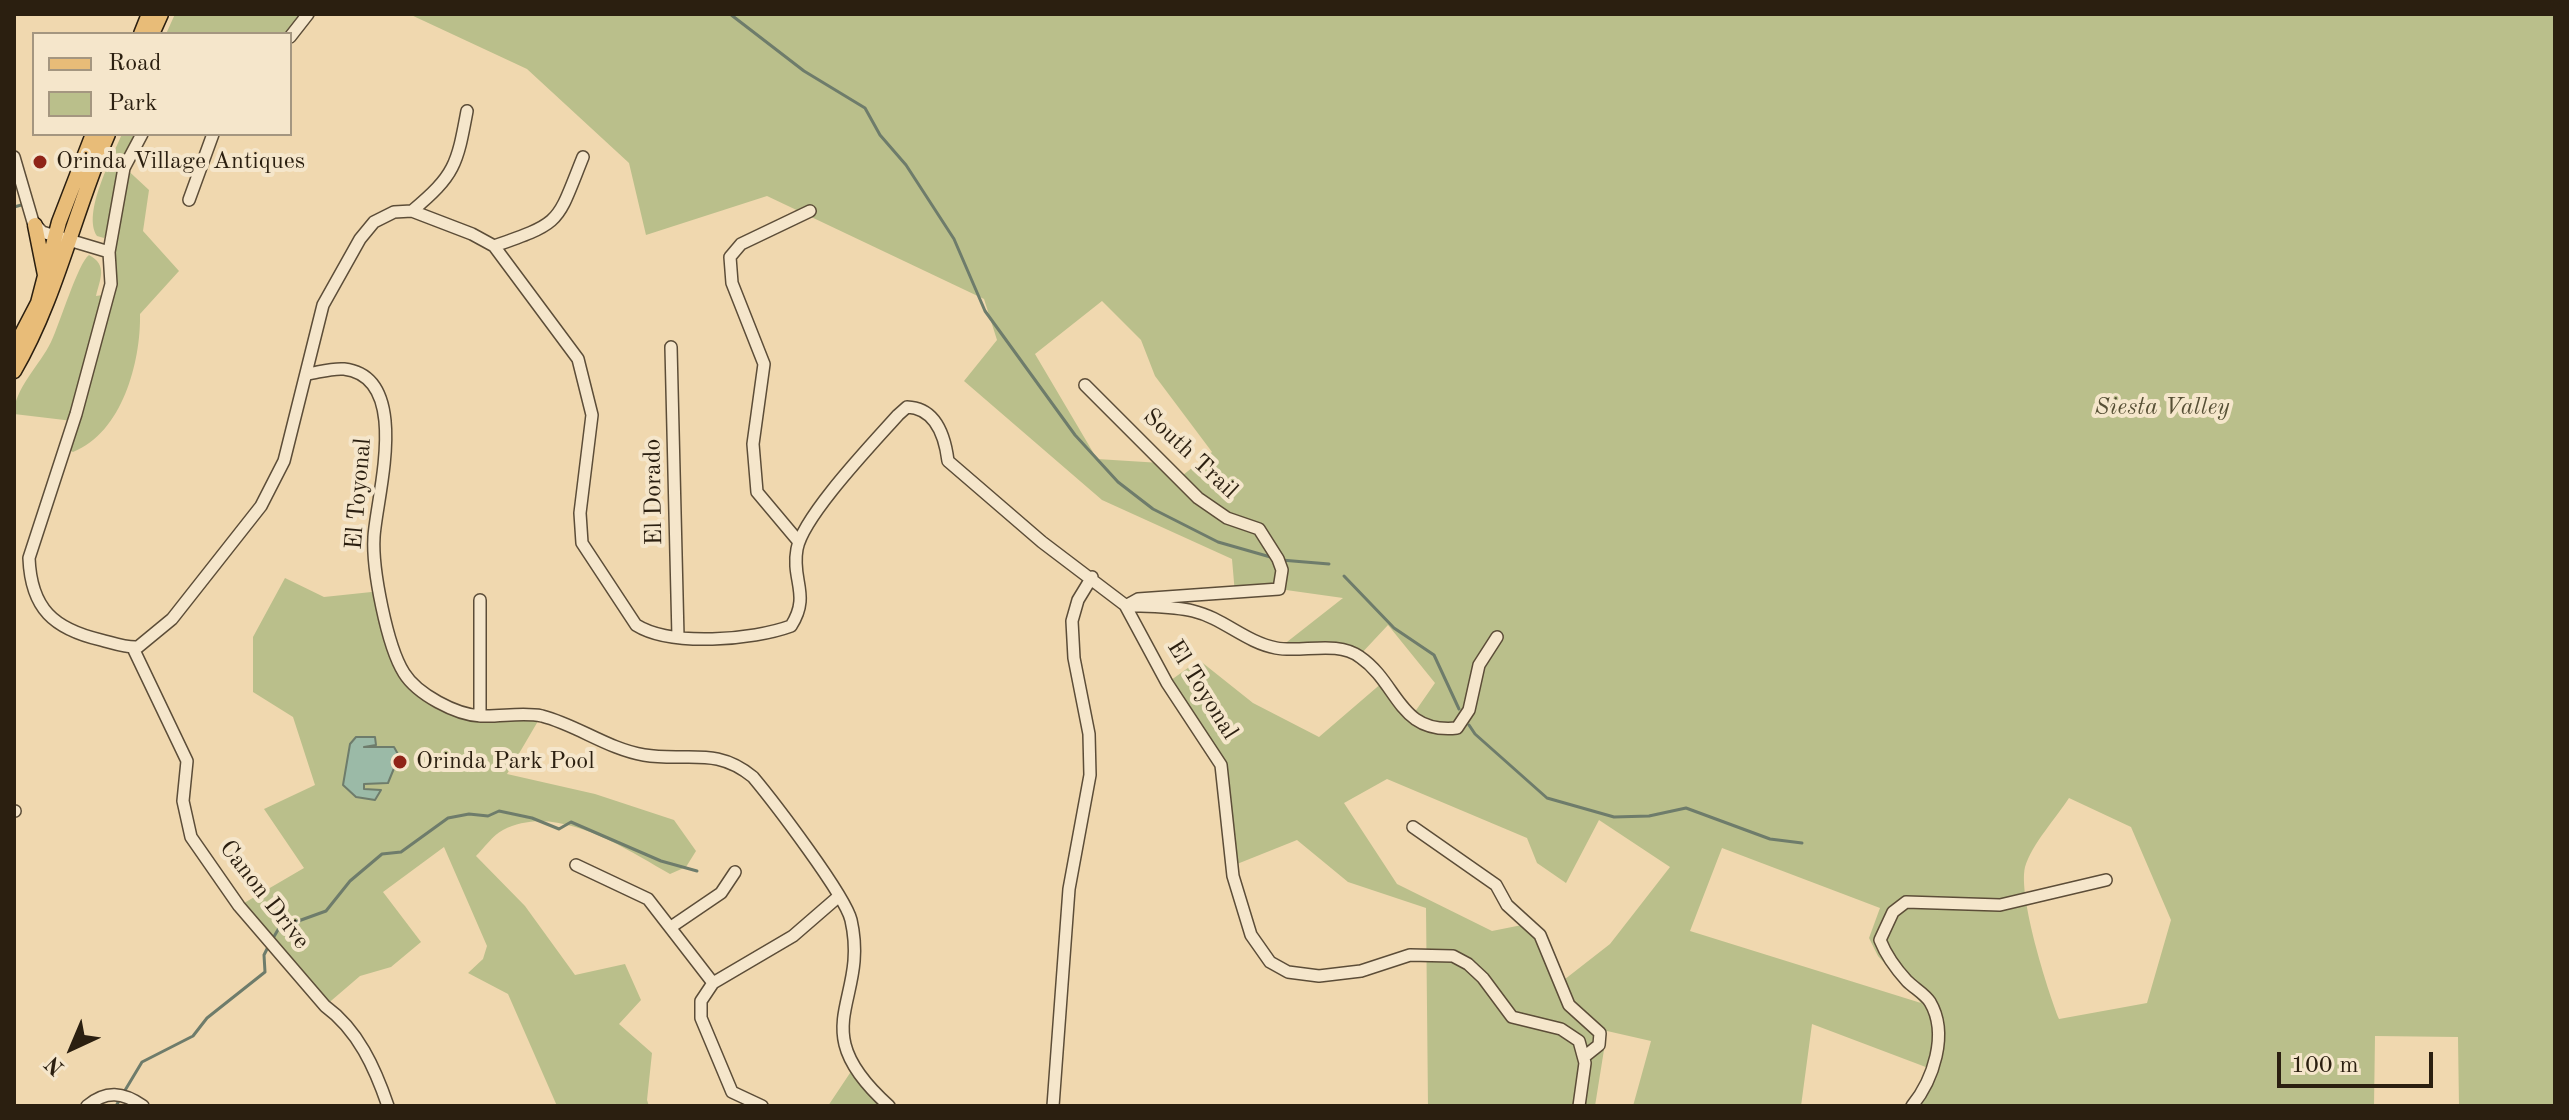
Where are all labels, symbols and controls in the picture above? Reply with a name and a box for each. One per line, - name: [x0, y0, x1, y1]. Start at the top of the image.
- legend: [32, 32, 292, 136]
- text: Road: [108, 52, 161, 76]
- text: Park: [108, 92, 157, 116]
- place label: Orinda Village Antiques: [56, 148, 305, 176]
- marker: Orinda Village Antiques: [31, 153, 49, 171]
- park label: Siesta Valley: [2094, 394, 2230, 422]
- street label: South Trail: [1136, 403, 1244, 505]
- street label: El Toyonal: [340, 437, 378, 551]
- street label: El Dorado: [639, 439, 669, 545]
- street label: El Toyonal: [1160, 635, 1244, 745]
- place label: Orinda Park Pool: [416, 748, 595, 776]
- marker: Orinda Park Pool: [391, 753, 409, 771]
- street label: Canon Drive: [213, 835, 315, 955]
- north arrow: [32, 1008, 112, 1088]
- scale bar: [2281, 1036, 2437, 1086]
- text: N: [42, 1052, 69, 1079]
- text: 100 m: [2291, 1054, 2359, 1078]

